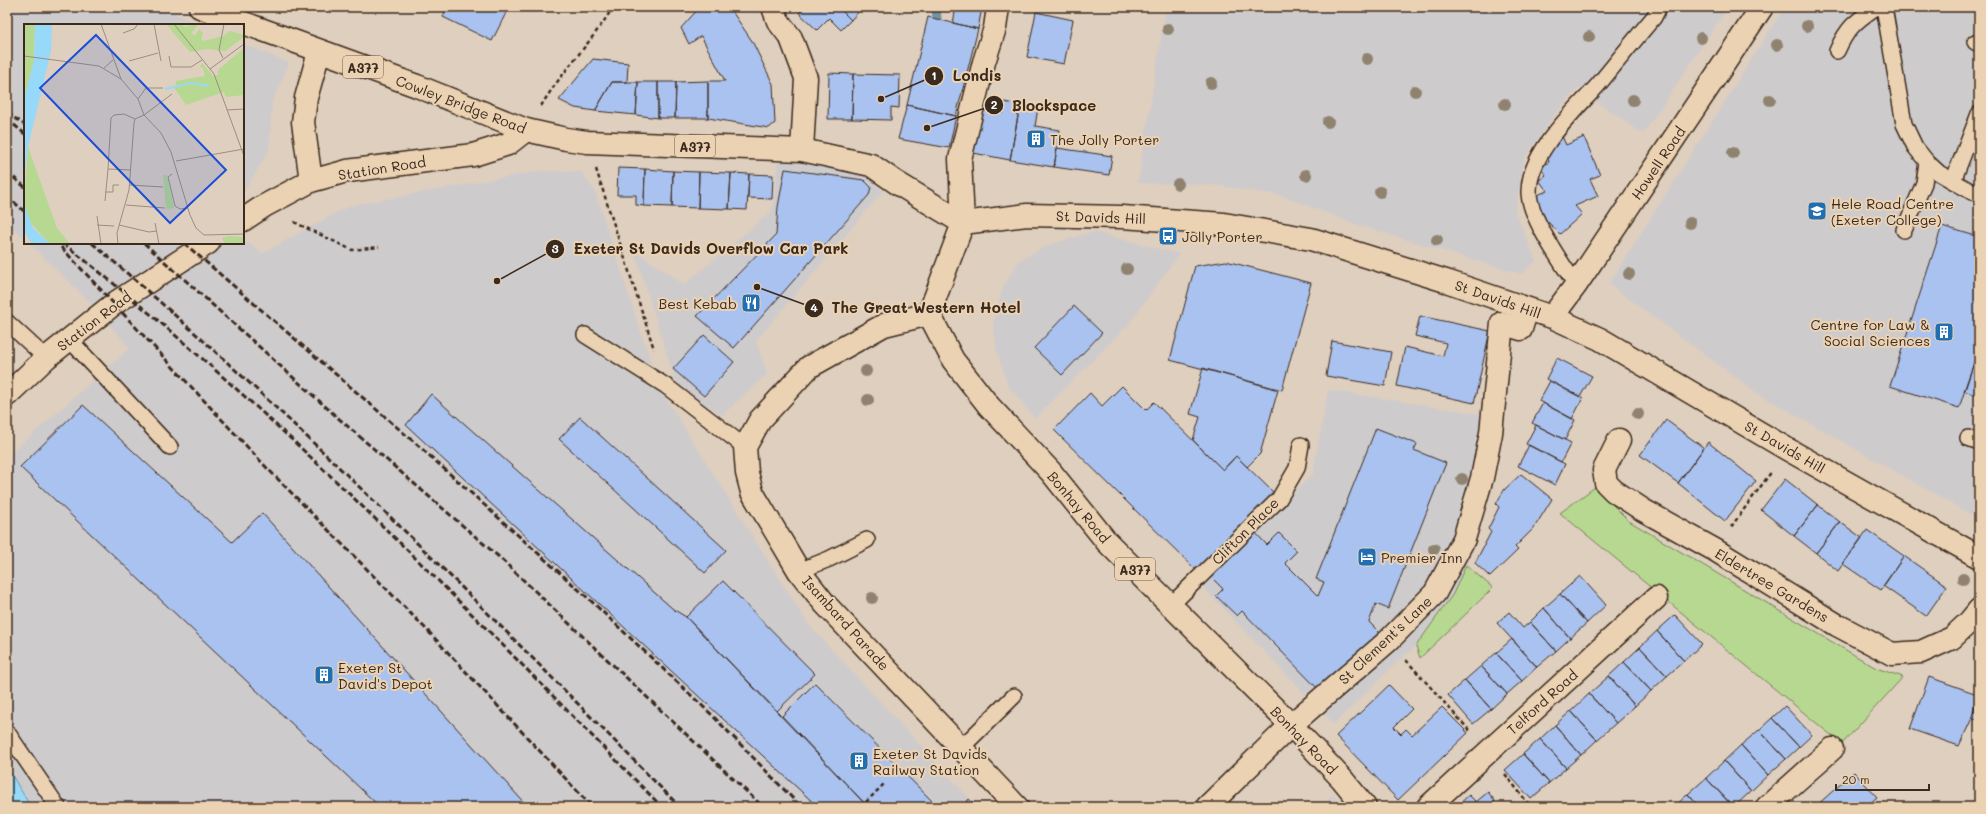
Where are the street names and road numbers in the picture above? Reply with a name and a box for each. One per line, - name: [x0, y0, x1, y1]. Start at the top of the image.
- road number: A377: [343, 56, 383, 78]
- street label: Cowley Bridge Road: [393, 70, 529, 138]
- street label: Howell Road: [1627, 123, 1689, 203]
- road number: A377: [675, 135, 715, 157]
- street label: Station Road: [337, 152, 427, 184]
- street label: St Davids Hill: [1056, 206, 1146, 228]
- street label: St Davids Hill: [1452, 275, 1544, 323]
- street label: Station Road: [53, 287, 135, 355]
- street label: St Davids Hill: [1741, 416, 1829, 478]
- street label: Bonhay Road: [1043, 467, 1115, 547]
- street label: Clifton Place: [1207, 493, 1283, 569]
- street label: Eldertree Gardens: [1712, 544, 1832, 626]
- road number: A377: [1115, 558, 1155, 580]
- street label: Isambard Parade: [798, 572, 894, 674]
- street label: St Clement's Lane: [1334, 592, 1436, 688]
- street label: Telford Road: [1503, 665, 1582, 739]
- street label: Bonhay Road: [1267, 702, 1341, 778]

